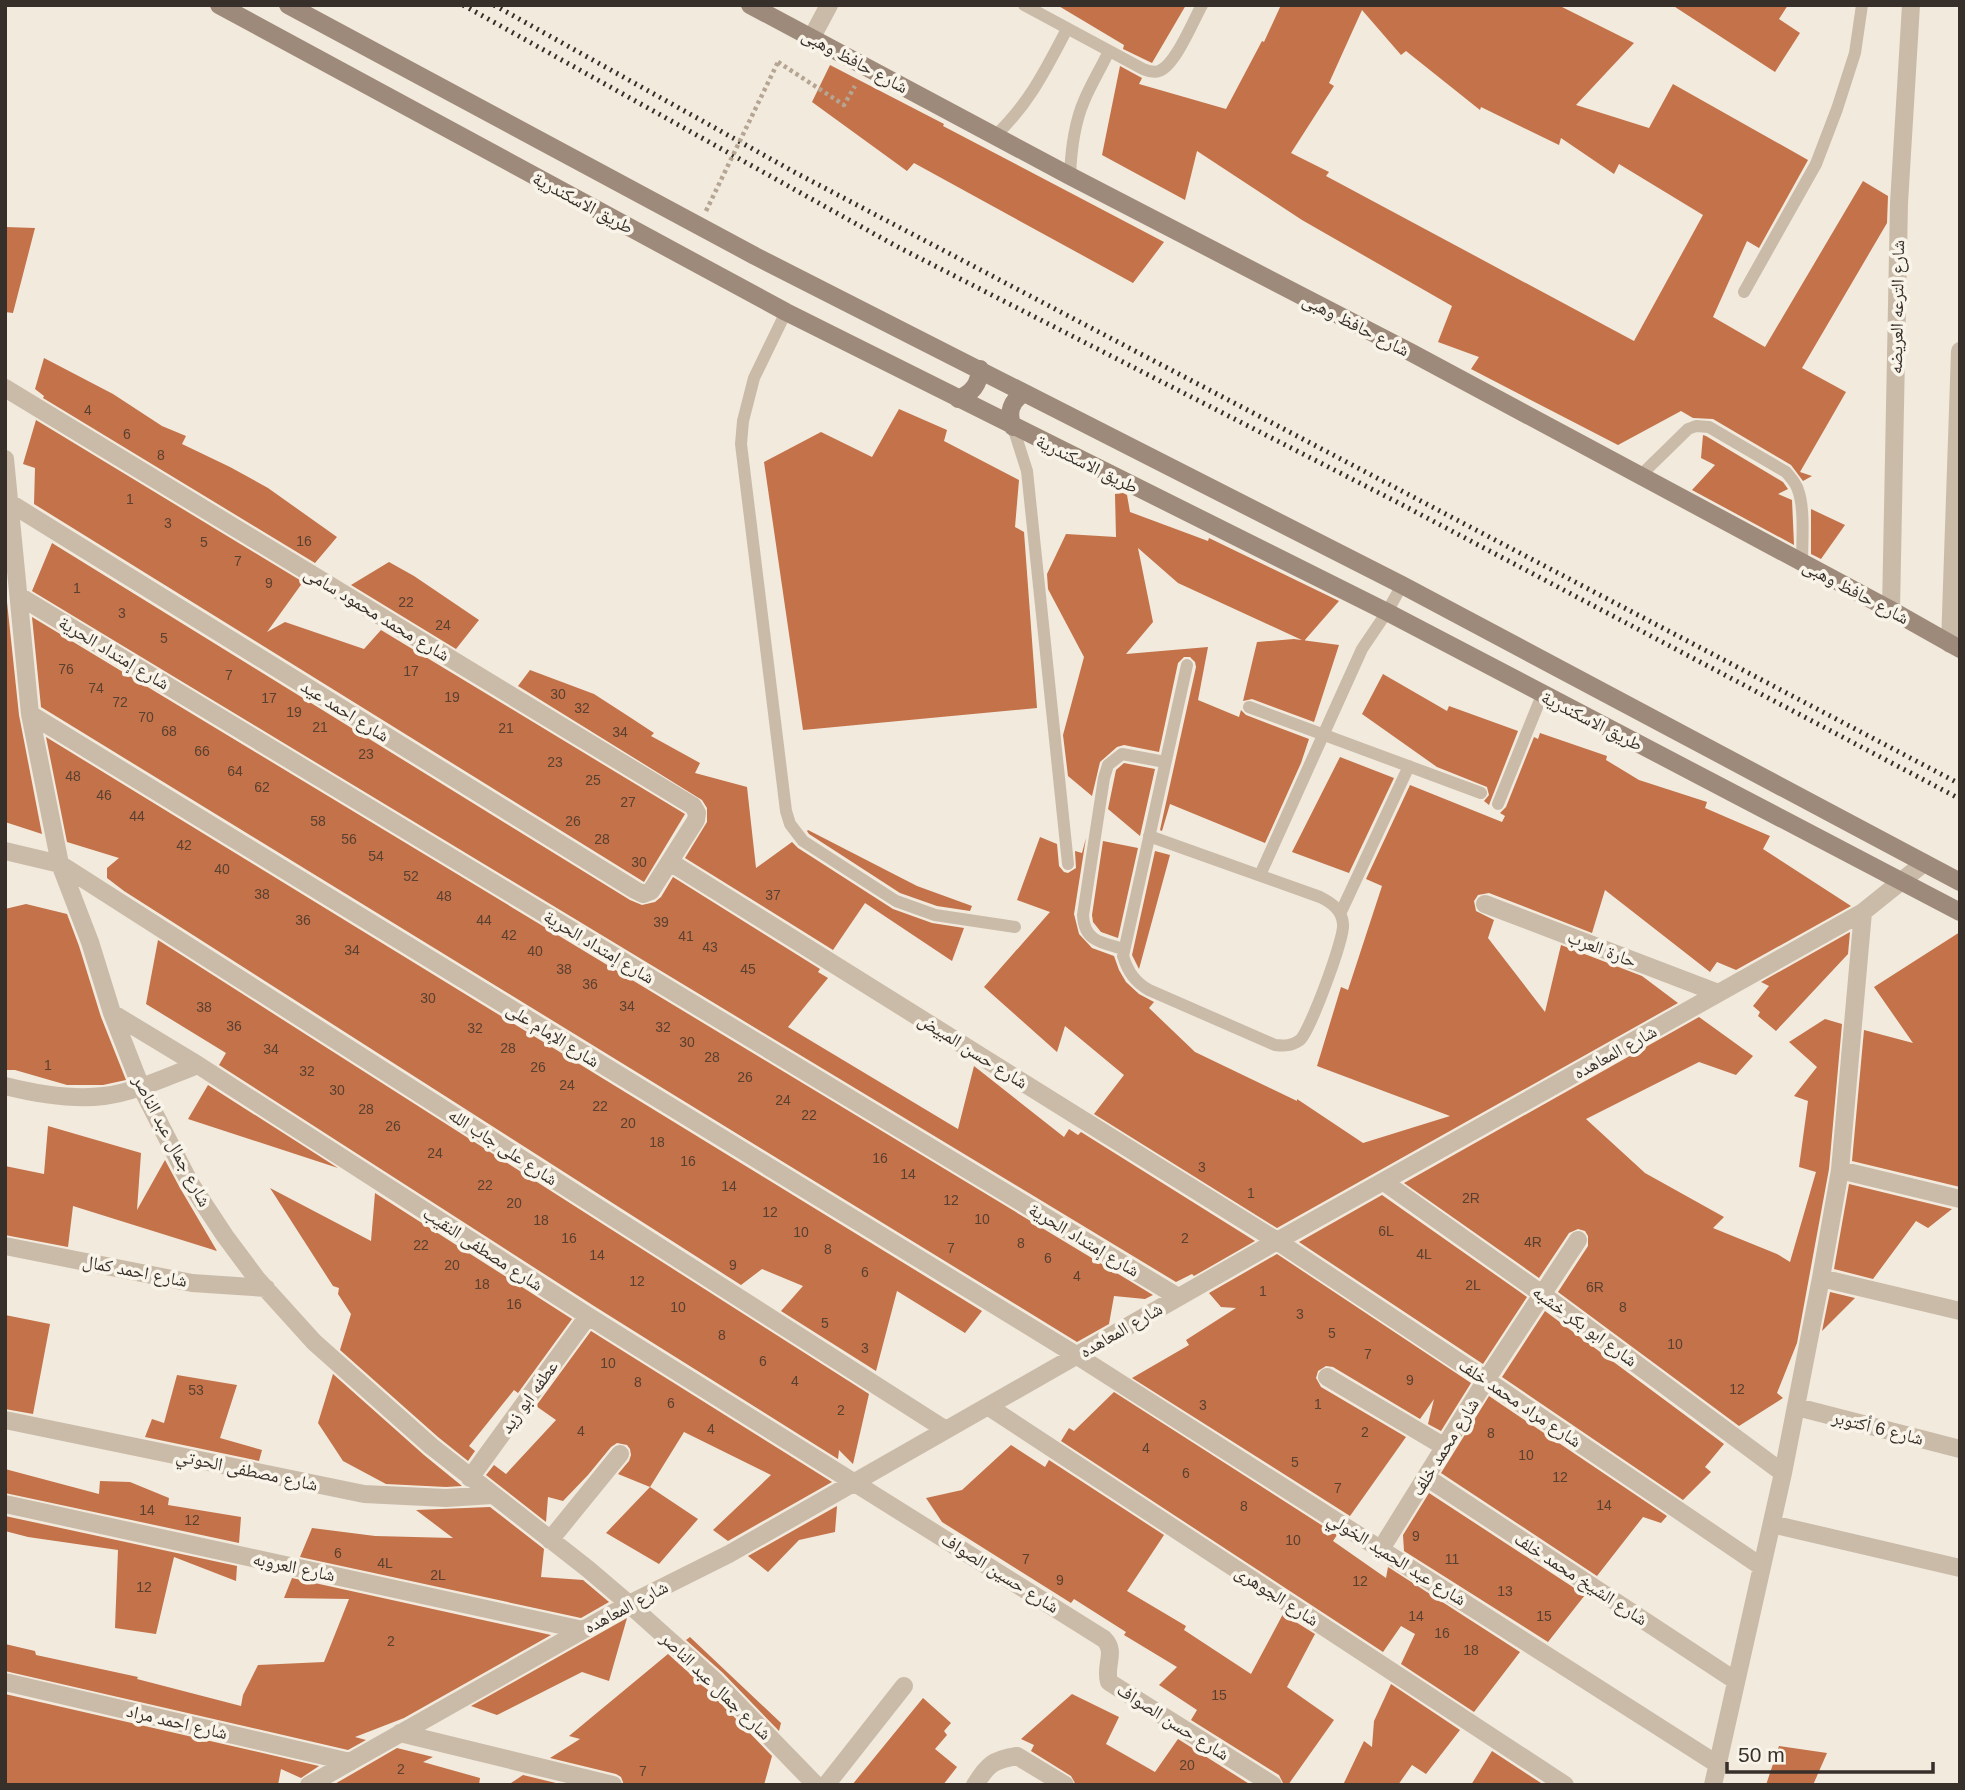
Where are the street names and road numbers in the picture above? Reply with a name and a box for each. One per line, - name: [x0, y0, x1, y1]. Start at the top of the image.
- street label: شارع حافظ وهبى: [798, 25, 911, 98]
- street label: طريق الاسكندرية: [529, 168, 637, 239]
- street label: شارع الترعه العريضه: [1886, 240, 1909, 374]
- street label: شارع حافظ وهبى: [1299, 290, 1413, 361]
- street label: طريق الاسكندرية: [1032, 431, 1141, 498]
- street label: شارع حافظ وهبى: [1799, 556, 1912, 629]
- street label: شارع محمد محمود سامى: [300, 563, 453, 666]
- street label: شارع إمتداد الحرية: [54, 612, 173, 695]
- street label: شارع احمد عيد: [297, 676, 393, 747]
- street label: طريق الاسكندرية: [1538, 687, 1646, 756]
- street label: شارع إمتداد الحرية: [539, 906, 658, 989]
- street label: حارة العرب: [1565, 927, 1639, 972]
- street label: شارع الإمام على: [502, 999, 603, 1073]
- street label: شارع حسن المبيض: [914, 1009, 1031, 1093]
- street label: شارع المعاهده: [1570, 1021, 1660, 1084]
- street label: شارع جمال عبد الناصر: [128, 1071, 215, 1210]
- street label: شارع على جاب الله: [444, 1104, 561, 1190]
- street label: شارع إمتداد الحرية: [1024, 1199, 1143, 1282]
- street label: شارع مصطفى النقيب: [419, 1203, 547, 1296]
- street label: شارع احمد كمال: [81, 1251, 189, 1292]
- street label: شارع ابو بكر خشبه: [1528, 1281, 1641, 1371]
- street label: شارع المعاهده: [1076, 1298, 1166, 1362]
- street label: شارع مراد محمد خلف: [1455, 1355, 1585, 1452]
- street label: عطفه ابو زيد: [496, 1357, 562, 1438]
- street label: شارع محمد خلف: [1407, 1395, 1484, 1500]
- street label: شارع 6 أكتوبر: [1829, 1406, 1926, 1450]
- street label: شارع مصطفى الحوتي: [173, 1445, 320, 1499]
- street label: شارع عبد الحميد الخولي: [1322, 1508, 1470, 1614]
- street label: شارع حسين الصواف: [937, 1529, 1062, 1618]
- street label: شارع الشيخ محمد خلف: [1510, 1529, 1651, 1631]
- street label: شارع العروبه: [251, 1549, 337, 1586]
- street label: شارع الجوهرى: [1231, 1562, 1322, 1631]
- street label: شارع المعاهده: [581, 1577, 672, 1638]
- street label: شارع جمال عبد الناصر: [655, 1628, 775, 1744]
- street label: شارع حسن الصواف: [1113, 1680, 1233, 1765]
- street label: شارع احمد مراد: [124, 1701, 229, 1744]

